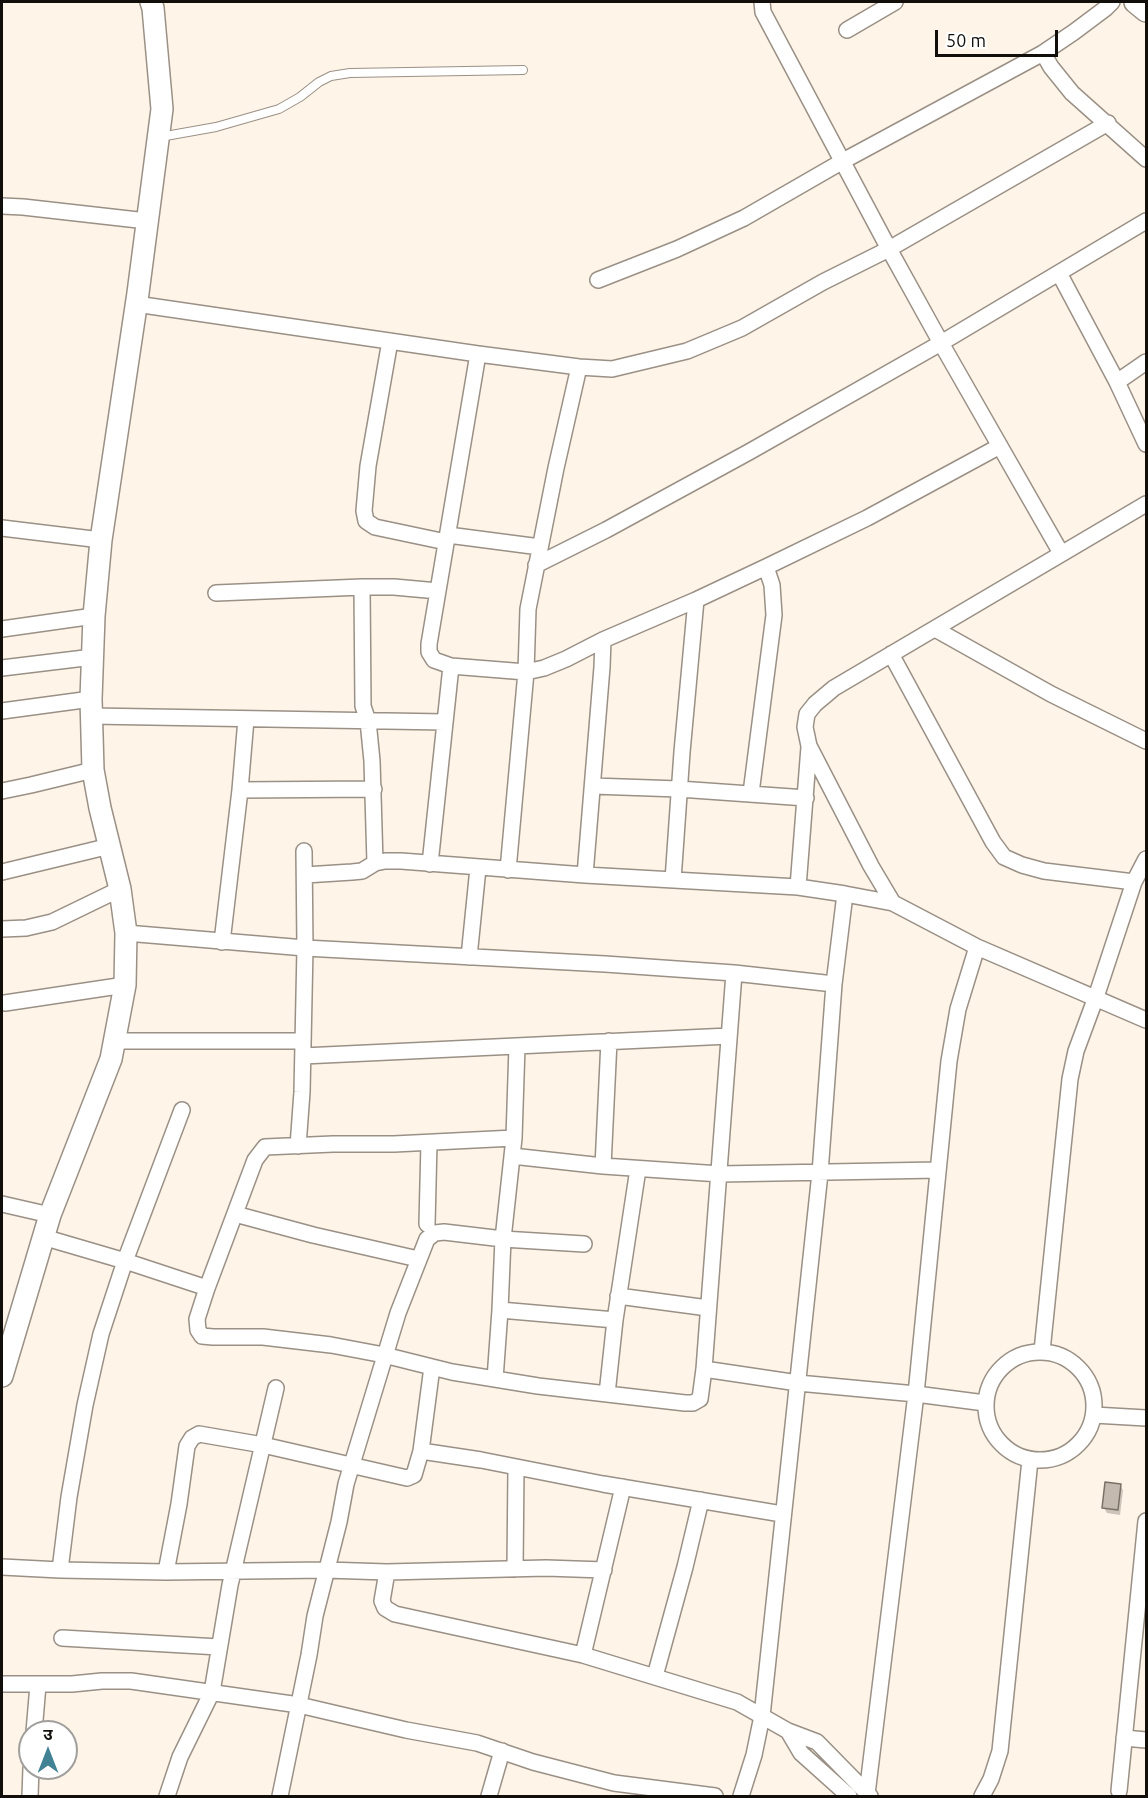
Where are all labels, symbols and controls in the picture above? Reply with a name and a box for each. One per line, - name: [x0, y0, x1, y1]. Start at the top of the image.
- scale bar: [938, 18, 1061, 56]
- text: 50 m: [946, 30, 986, 50]
- north arrow: [18, 1720, 78, 1780]
- text: उ: [43, 1725, 53, 1743]

